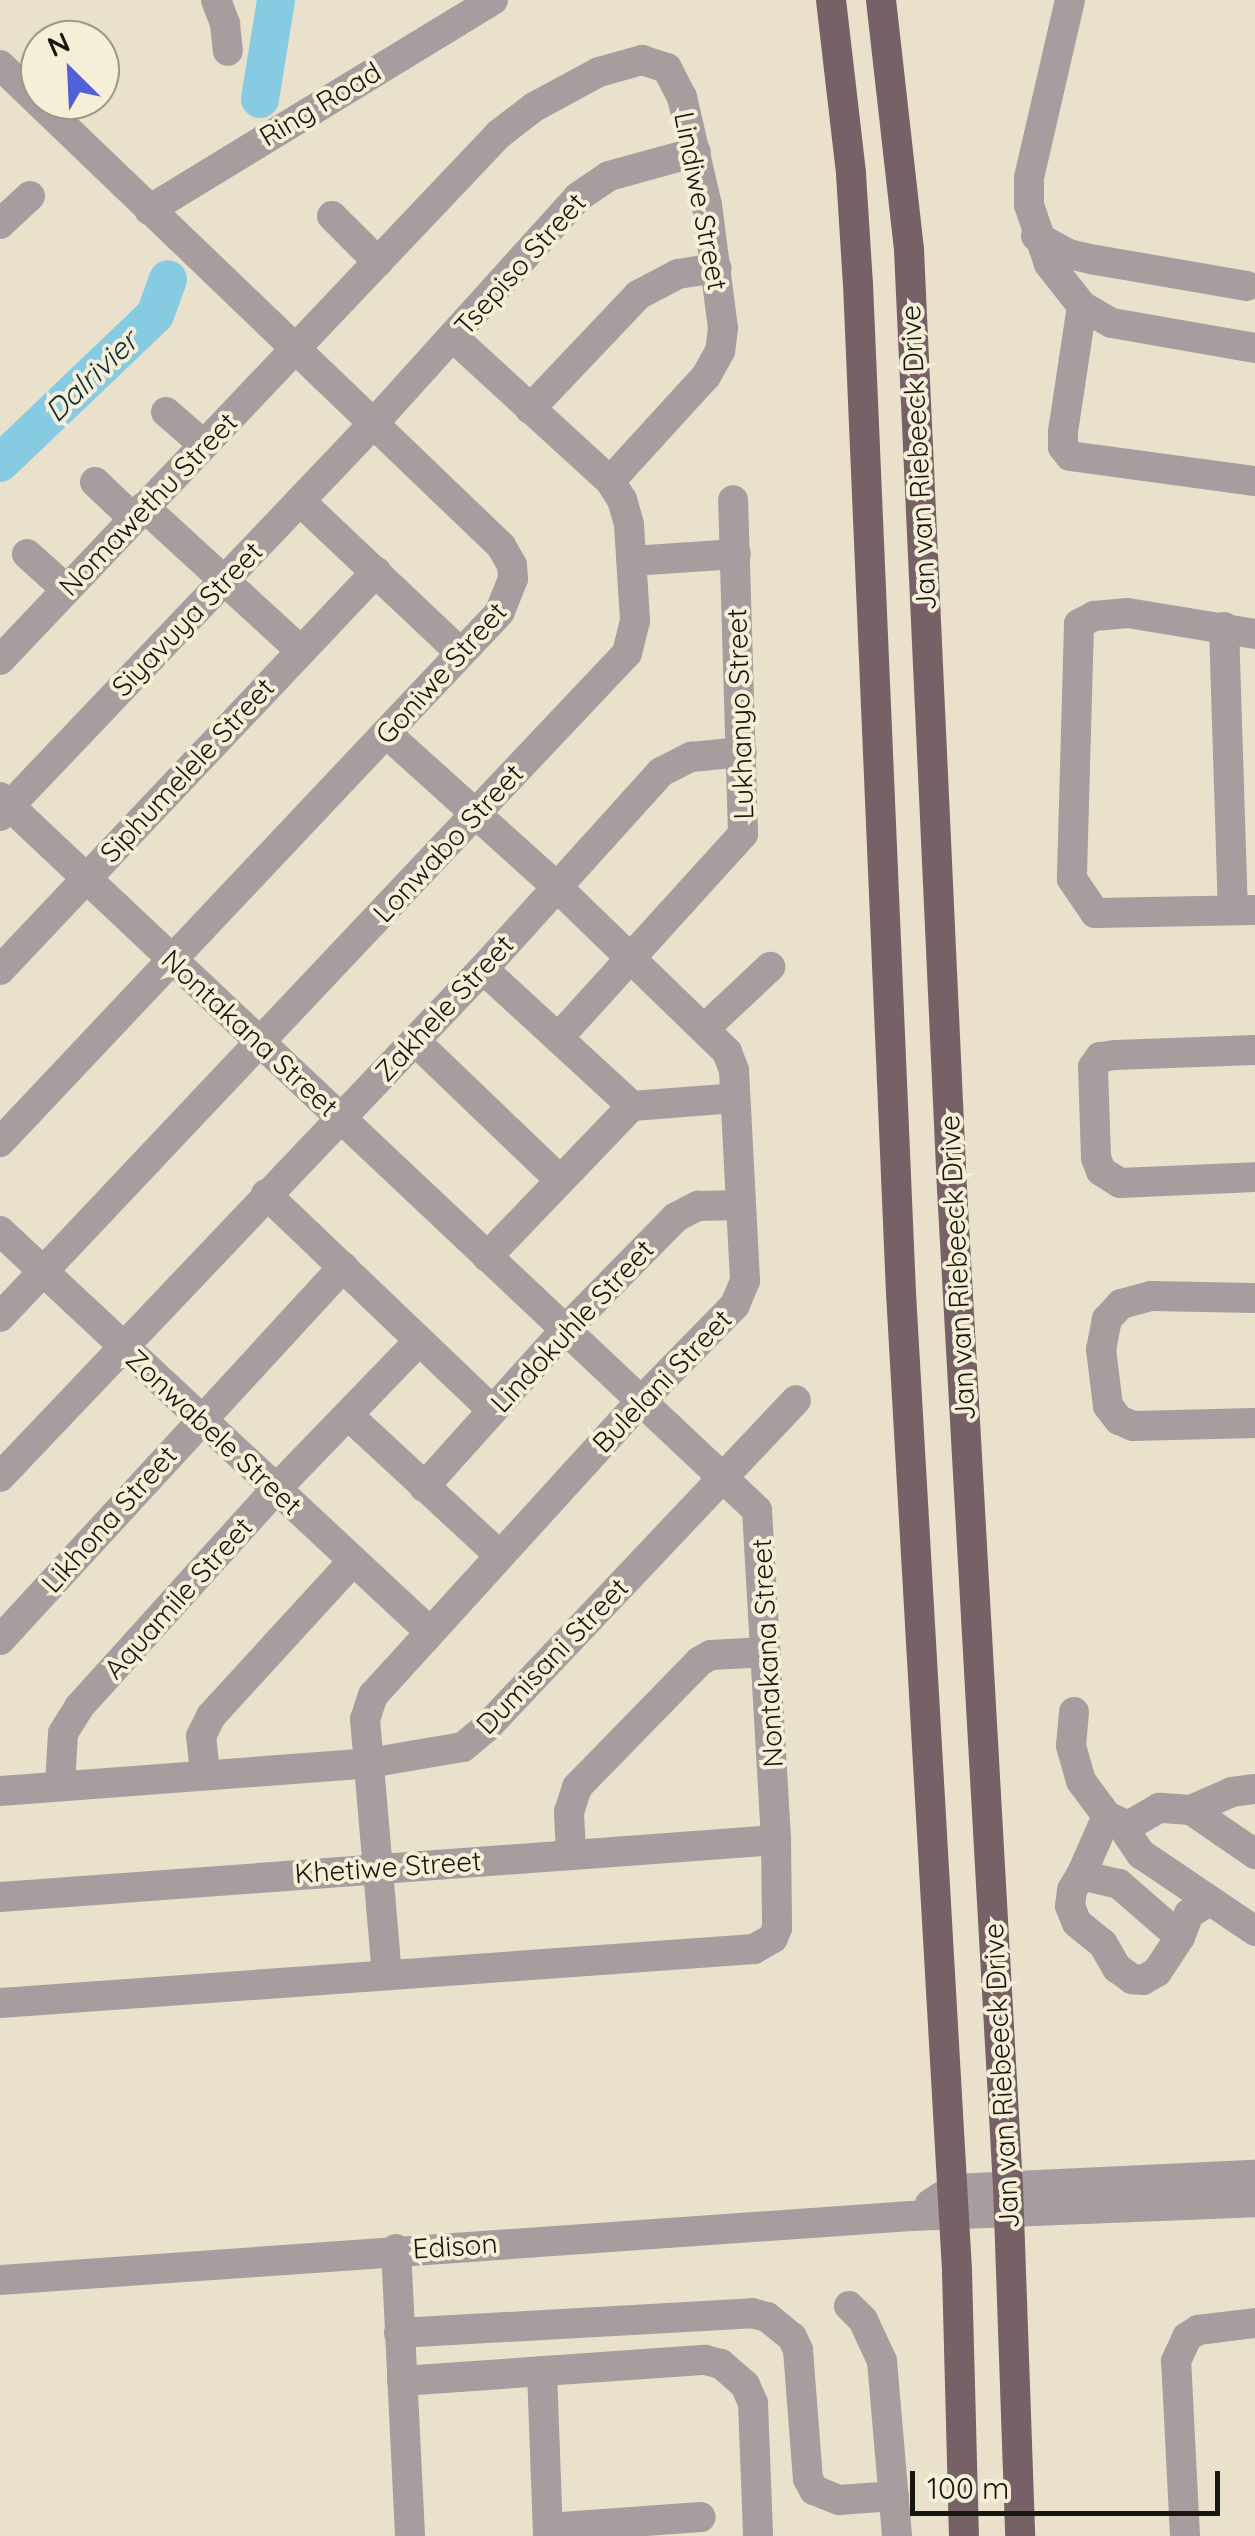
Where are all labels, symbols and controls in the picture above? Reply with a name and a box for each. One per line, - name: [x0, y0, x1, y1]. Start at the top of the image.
- north arrow: [20, 20, 120, 120]
- text: N: [42, 24, 75, 64]
- street label: Ring Road: [253, 55, 387, 153]
- street label: Lindiwe Street: [667, 109, 735, 293]
- street label: Tsepiso Street: [447, 186, 593, 342]
- street label: Jan van Riebeeck Drive: [893, 304, 943, 612]
- water label: Dalrivier: [37, 323, 145, 429]
- street label: Nomawethu Street: [52, 405, 244, 603]
- street label: Siyavuya Street: [105, 535, 269, 703]
- street label: Goniwe Street: [368, 595, 514, 751]
- street label: Lukhanyo Street: [720, 608, 760, 820]
- street label: Siphumelele Street: [93, 671, 281, 869]
- street label: Lonwabo Street: [366, 757, 530, 929]
- street label: Zakhele Street: [368, 928, 520, 1088]
- street label: Nontakana Street: [155, 943, 345, 1123]
- street label: Jan van Riebeeck Drive: [932, 1114, 982, 1422]
- street label: Lindokuhle Street: [483, 1233, 661, 1419]
- street label: Bulelani Street: [585, 1302, 739, 1460]
- street label: Zonwabele Street: [119, 1342, 309, 1522]
- street label: Likhona Street: [34, 1439, 184, 1599]
- street label: Aquamile Street: [97, 1510, 259, 1686]
- street label: Nontakana Street: [744, 1538, 790, 1768]
- street label: Dumisani Street: [469, 1571, 635, 1741]
- street label: Khetiwe Street: [293, 1844, 483, 1890]
- street label: Jan van Riebeeck Drive: [976, 1922, 1026, 2230]
- street label: Edison: [411, 2226, 499, 2266]
- scale bar: [915, 2451, 1225, 2513]
- text: 100 m: [927, 2469, 1009, 2507]

